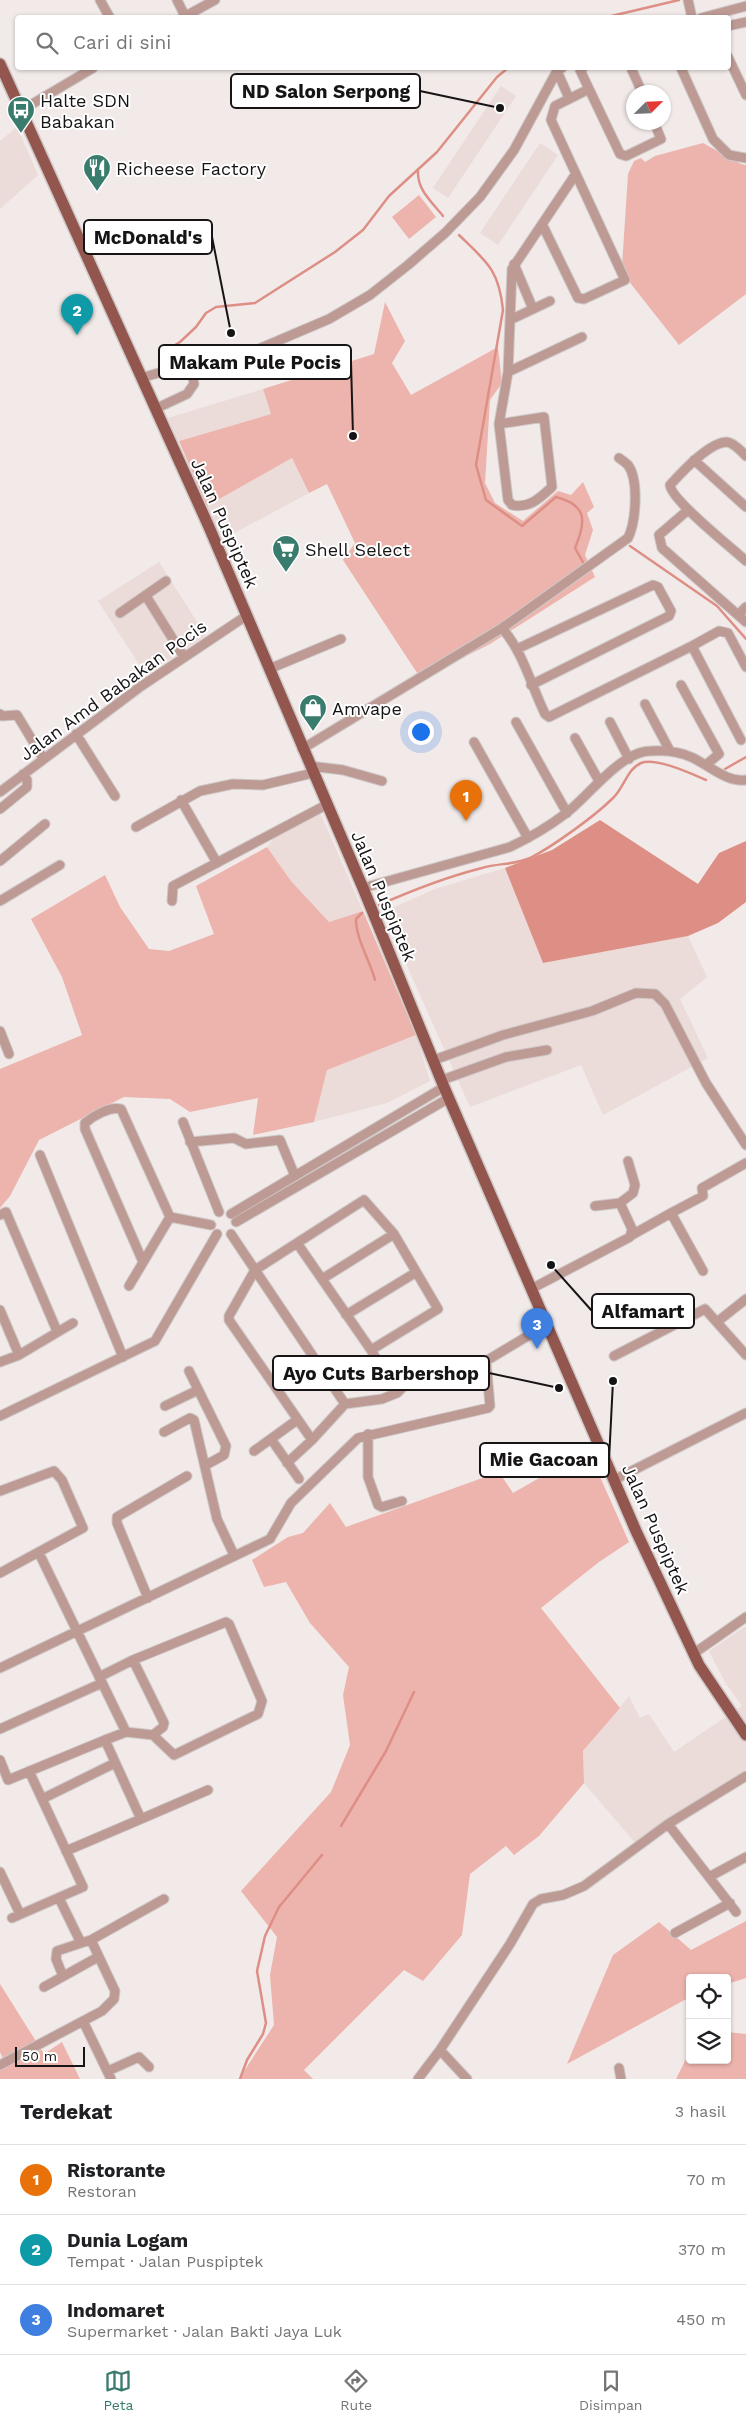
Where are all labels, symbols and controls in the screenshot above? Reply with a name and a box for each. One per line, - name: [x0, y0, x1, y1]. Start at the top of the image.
- search box: [15, 15, 731, 70]
- icon: search: [33, 29, 61, 57]
- text: Cari di sini: [73, 31, 171, 54]
- callout: ND Salon Serpong: [231, 74, 420, 108]
- text: ND Salon Serpong: [242, 80, 410, 103]
- north arrow: [626, 85, 671, 130]
- place label: Halte SDN Babakan: [40, 90, 130, 132]
- bus stop icon: Halte SDN Babakan: [6, 95, 36, 134]
- restaurant icon: Richeese Factory: [82, 153, 112, 192]
- place label: Richeese Factory: [116, 158, 267, 179]
- callout: McDonald's: [84, 220, 212, 254]
- text: McDonald's: [94, 226, 202, 249]
- pin: 2: [61, 294, 93, 335]
- callout: Makam Pule Pocis: [159, 345, 351, 379]
- text: Makam Pule Pocis: [169, 351, 341, 374]
- street label: Jalan Puspiptek: [187, 455, 263, 591]
- supermarket icon: Shell Select: [271, 534, 301, 573]
- place label: Shell Select: [305, 539, 410, 560]
- street label: Jalan Amd Babakan Pocis: [16, 615, 210, 765]
- shop icon: Amvape: [298, 693, 328, 732]
- place label: Amvape: [332, 698, 402, 719]
- your location: [408, 719, 434, 745]
- pin: 1: [450, 780, 482, 821]
- street label: Jalan Puspiptek: [347, 827, 421, 965]
- callout: Alfamart: [592, 1294, 694, 1328]
- text: Alfamart: [602, 1300, 685, 1323]
- pin: 3: [521, 1308, 553, 1349]
- callout: Ayo Cuts Barbershop: [273, 1356, 489, 1390]
- text: Ayo Cuts Barbershop: [283, 1362, 479, 1385]
- callout: Mie Gacoan: [480, 1443, 609, 1477]
- text: Mie Gacoan: [490, 1448, 598, 1471]
- street label: Jalan Puspiptek: [618, 1461, 694, 1597]
- map controls: [686, 1974, 731, 2064]
- button: locate: [686, 1974, 731, 2019]
- button: layers: [686, 2019, 731, 2064]
- scale bar: [15, 2044, 85, 2067]
- text: 50 m: [22, 2048, 57, 2064]
- text: Terdekat: [20, 2099, 112, 2124]
- text: 3 hasil: [675, 2102, 726, 2121]
- text: Ristorante: [67, 2159, 166, 2182]
- text: 1: [33, 2170, 39, 2189]
- text: 70 m: [687, 2170, 726, 2189]
- text: Restoran: [67, 2182, 137, 2201]
- text: Dunia Logam: [67, 2229, 188, 2252]
- text: 2: [31, 2240, 41, 2259]
- text: 370 m: [678, 2240, 726, 2259]
- text: Tempat · Jalan Puspiptek: [67, 2252, 263, 2271]
- text: Indomaret: [67, 2299, 164, 2322]
- text: 3: [31, 2310, 41, 2329]
- text: 450 m: [676, 2310, 726, 2329]
- text: Supermarket · Jalan Bakti Jaya Luk: [67, 2322, 342, 2341]
- tab: Peta: [103, 2367, 134, 2413]
- tab: Rute: [340, 2367, 372, 2413]
- tab: Disimpan: [579, 2367, 643, 2413]

